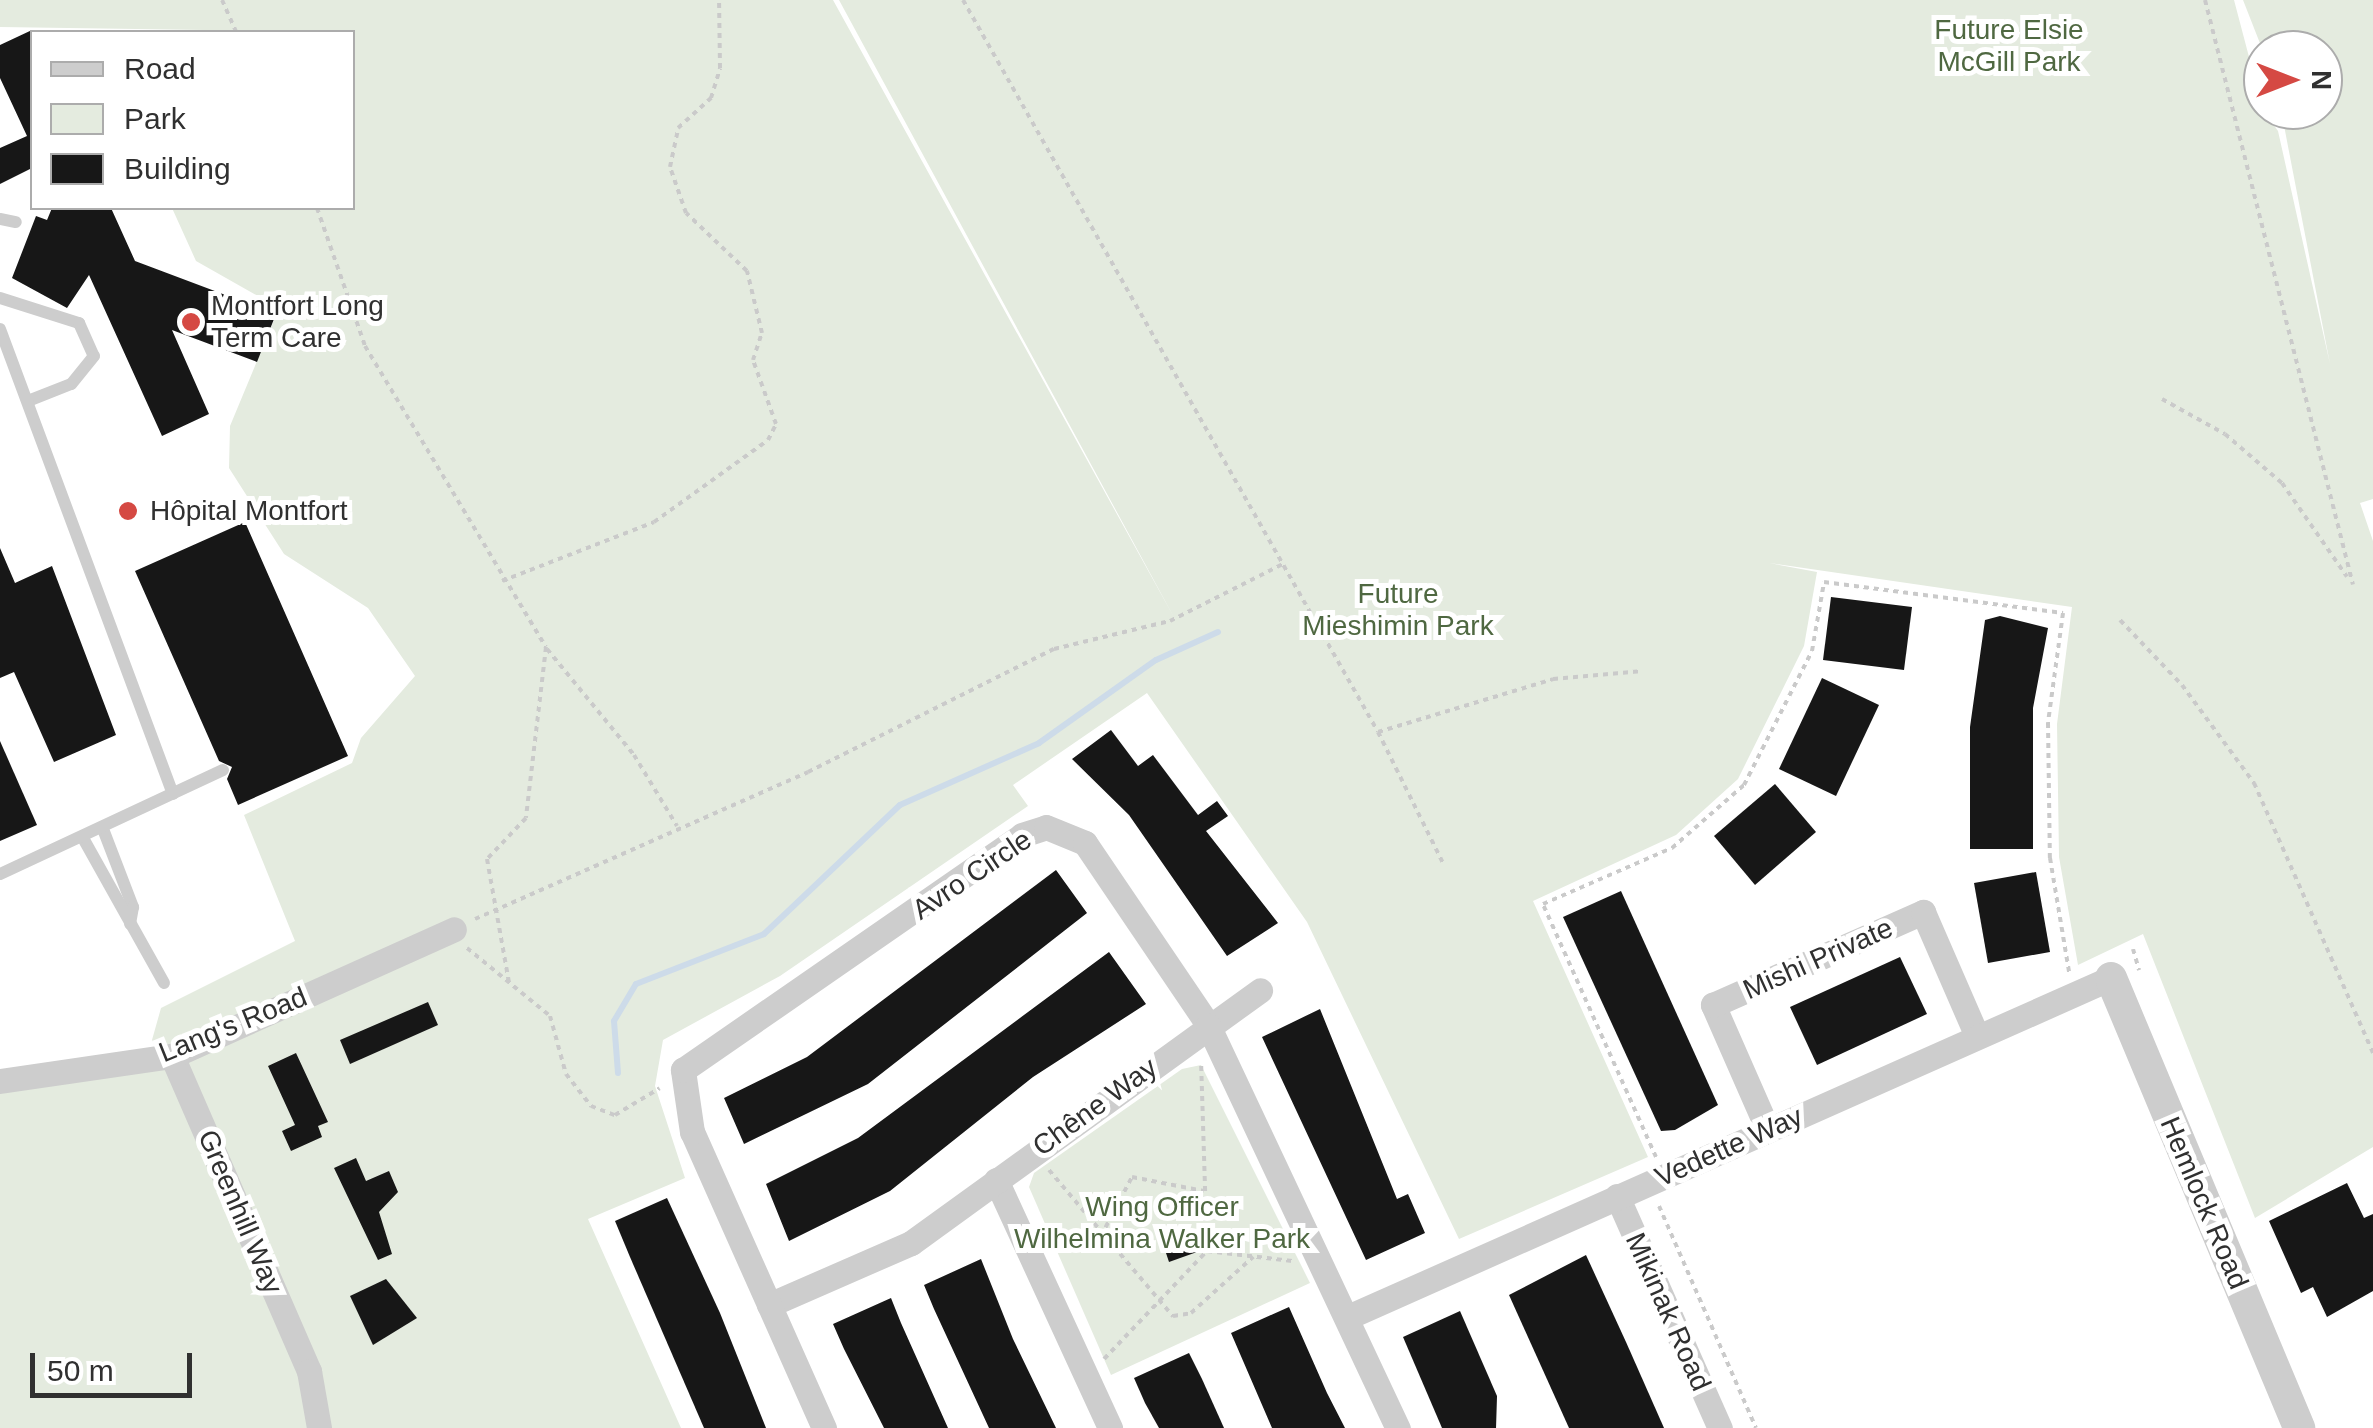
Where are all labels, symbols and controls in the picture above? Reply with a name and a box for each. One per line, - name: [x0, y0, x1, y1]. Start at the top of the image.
- park label: Future Elsie McGill Park: [1934, 13, 2084, 79]
- legend: [30, 30, 355, 210]
- north arrow: [2243, 30, 2343, 130]
- text: Road: [124, 52, 196, 85]
- text: N: [2306, 70, 2337, 90]
- text: Park: [124, 102, 186, 135]
- text: Building: [124, 152, 231, 185]
- place label: Montfort Long Term Care: [211, 289, 384, 355]
- marker: Montfort Long Term Care: [180, 311, 202, 333]
- place label: Hôpital Montfort: [150, 494, 348, 528]
- marker: Hôpital Montfort: [115, 498, 141, 524]
- park label: Future Mieshimin Park: [1302, 577, 1494, 643]
- street label: Avro Circle: [906, 823, 1038, 927]
- street label: Mishi Private: [1738, 911, 1898, 1007]
- street label: Lang's Road: [154, 980, 312, 1070]
- street label: Chêne Way: [1026, 1051, 1164, 1163]
- street label: Vedette Way: [1650, 1100, 1808, 1194]
- street label: Hemlock Road: [2153, 1112, 2255, 1294]
- street label: Greenhill Way: [190, 1125, 290, 1299]
- park label: Wing Officer Wilhelmina Walker Park: [1014, 1190, 1310, 1256]
- street label: Mikinak Road: [1618, 1228, 1718, 1396]
- scale bar: [35, 1333, 198, 1395]
- text: 50 m: [47, 1354, 114, 1387]

